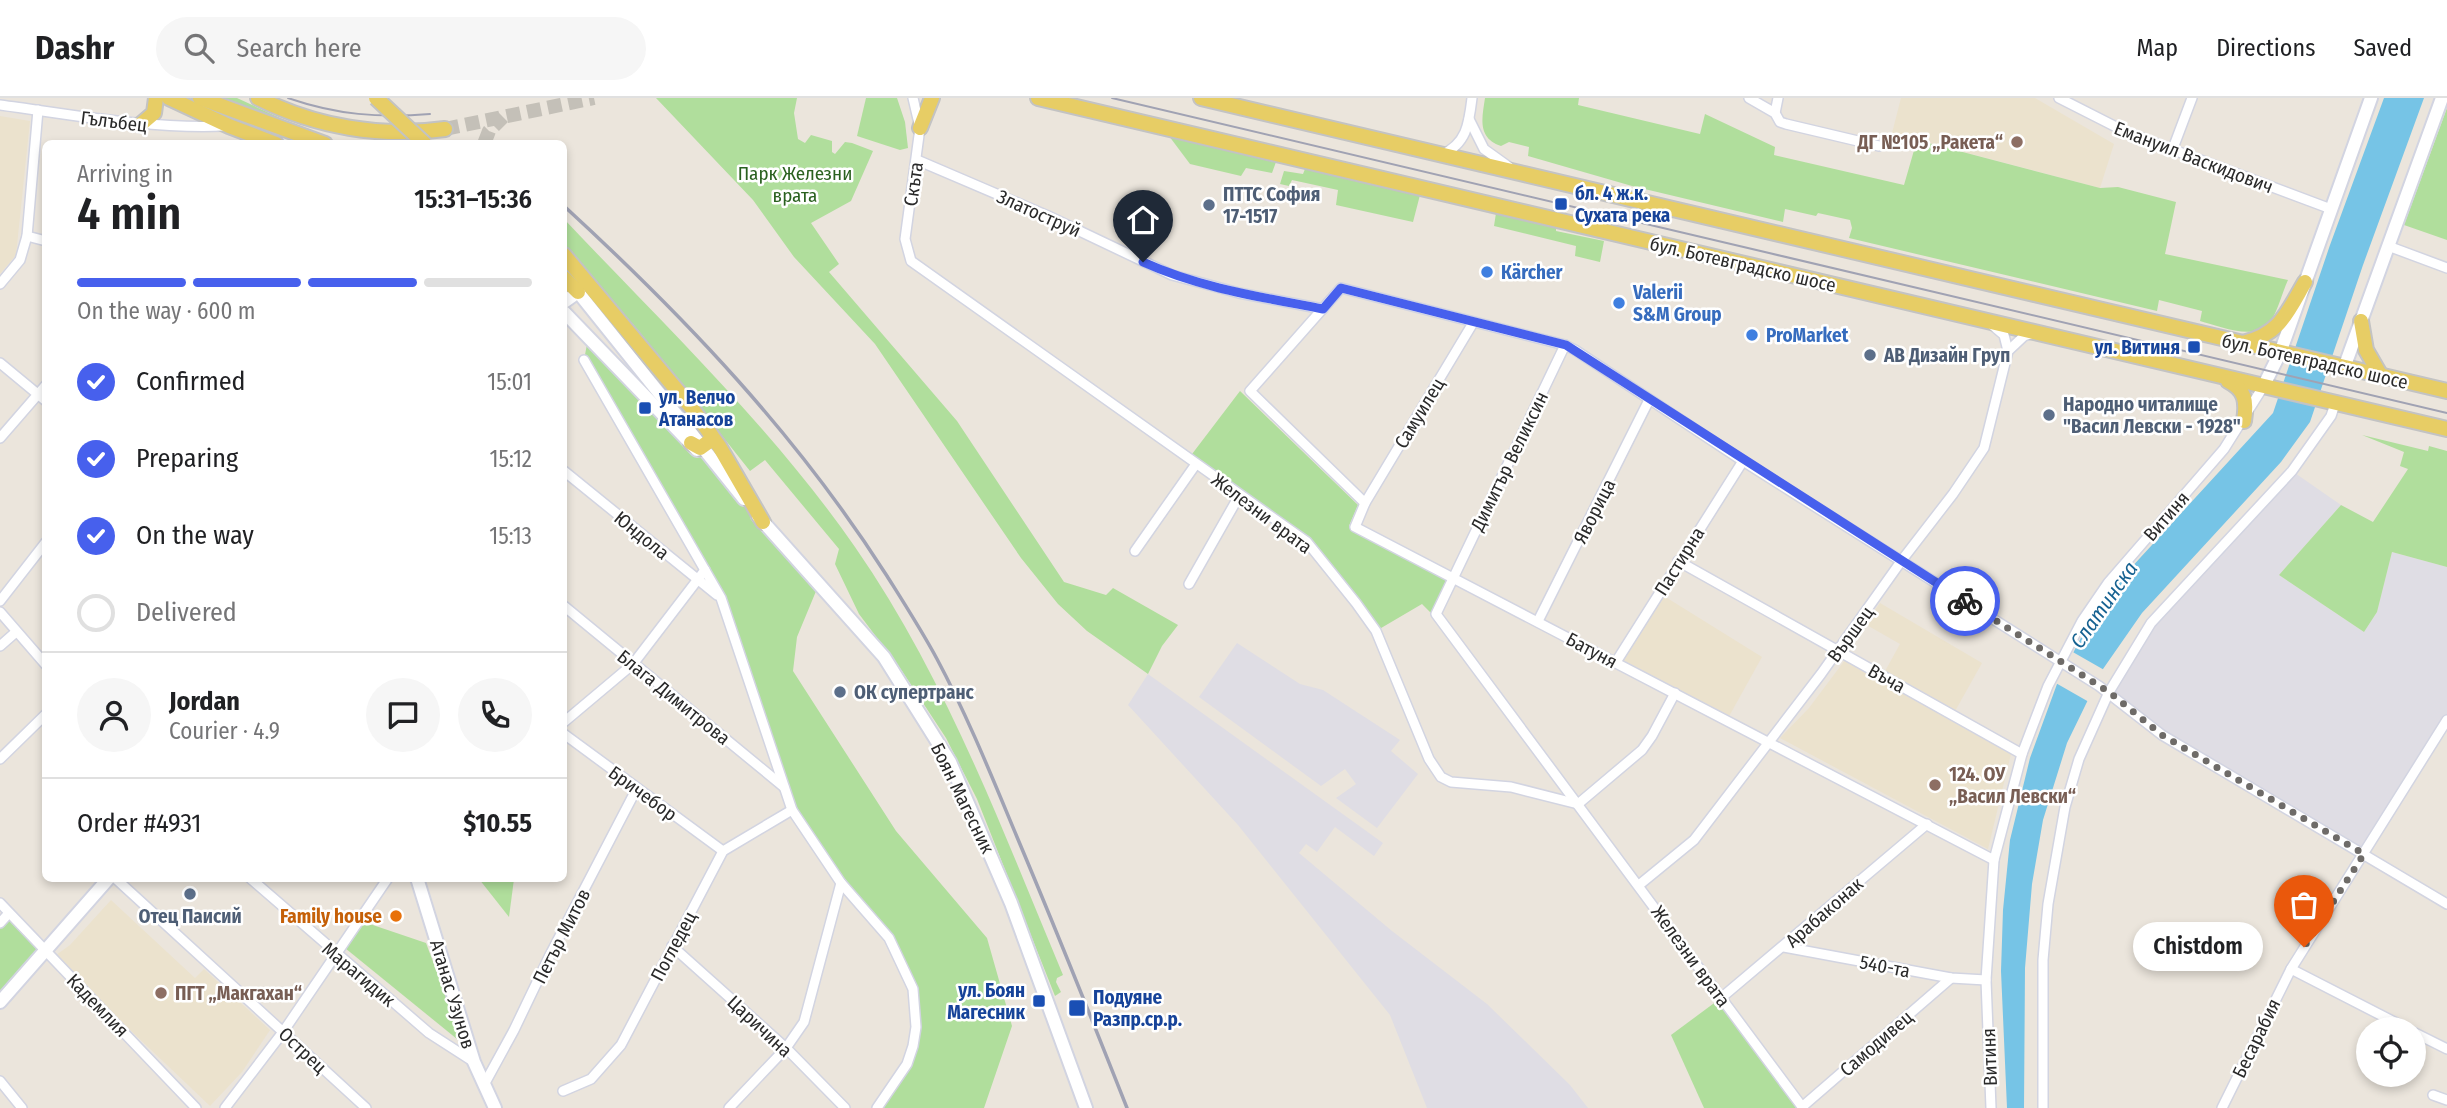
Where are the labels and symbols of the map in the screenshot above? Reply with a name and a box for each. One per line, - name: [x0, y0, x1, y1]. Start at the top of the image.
- street label: Гълъбец: [79, 106, 148, 137]
- street label: Емануил Васкидович: [2111, 117, 2277, 198]
- place label: ДГ №105 „Ракета“: [1856, 131, 2003, 154]
- marker: ДГ №105 „Ракета“: [2009, 134, 2025, 150]
- street label: Скъта: [899, 161, 928, 208]
- park label: Парк Железни врата: [738, 162, 852, 207]
- place label: бл. 4 ж.к. Сухата река: [1575, 182, 1670, 227]
- place label: ПТТС София 17-1517: [1223, 183, 1320, 228]
- street label: Златоструй: [993, 185, 1084, 242]
- pin: [1113, 190, 1173, 262]
- marker: бл. 4 ж.к. Сухата река: [1553, 196, 1569, 212]
- marker: ПТТС София 17-1517: [1201, 197, 1217, 213]
- street label: бул. Ботевградско шосе: [1648, 232, 1838, 297]
- place label: Кärcher: [1501, 261, 1564, 284]
- marker: Кärcher: [1479, 264, 1495, 280]
- place label: Valerii S&M Group: [1632, 281, 1722, 326]
- marker: Valerii S&M Group: [1611, 295, 1627, 311]
- place label: ProMarket: [1766, 324, 1849, 347]
- marker: ProMarket: [1744, 327, 1760, 343]
- street label: бул. Ботевградско шосе: [2220, 329, 2410, 394]
- place label: ул. Витиня: [2093, 336, 2180, 359]
- marker: ул. Витиня: [2186, 339, 2202, 355]
- place label: АВ Дизайн Груп: [1883, 344, 2010, 367]
- marker: АВ Дизайн Груп: [1862, 347, 1878, 363]
- street label: Самуилец: [1389, 374, 1449, 453]
- place label: ул. Велчо Атанасов: [658, 386, 735, 431]
- street label: Димитър Великсин: [1465, 388, 1553, 535]
- place label: Народно читалище "Васил Левски - 1928": [2063, 393, 2241, 438]
- marker: ул. Велчо Атанасов: [637, 400, 653, 416]
- marker: Народно читалище "Васил Левски - 1928": [2041, 407, 2057, 423]
- street label: Железни врата: [1207, 468, 1316, 559]
- street label: Яворица: [1568, 475, 1620, 547]
- street label: Витиня: [2139, 487, 2194, 546]
- street label: Юндола: [610, 506, 674, 564]
- street label: Пастирна: [1649, 523, 1709, 600]
- water label: Слатинска: [2065, 556, 2143, 654]
- courier: [1930, 566, 2000, 636]
- street label: Вършец: [1822, 602, 1878, 667]
- street label: Батуня: [1562, 627, 1621, 673]
- street label: Блага Димитрова: [613, 645, 735, 750]
- street label: Въча: [1864, 659, 1909, 698]
- place label: ОК супертранс: [854, 681, 975, 704]
- marker: ОК супертранс: [832, 684, 848, 700]
- street label: Боян Магесник: [926, 739, 999, 857]
- street label: Бричебор: [604, 761, 681, 826]
- place label: 124. ОУ „Васил Левски“: [1949, 763, 2076, 808]
- marker: 124. ОУ „Васил Левски“: [1927, 777, 1943, 793]
- street label: Арабаконак: [1781, 872, 1868, 952]
- pin: [2274, 875, 2334, 947]
- street label: Петър Митов: [528, 885, 595, 988]
- marker: Отец Паисий: [182, 886, 198, 902]
- street label: Железни врата: [1646, 901, 1735, 1011]
- place label: Отец Паисий: [138, 905, 242, 928]
- place label: Family house: [280, 905, 382, 928]
- street label: Погледец: [645, 907, 701, 985]
- marker: Family house: [388, 908, 404, 924]
- callout: Chistdom: [2132, 922, 2262, 972]
- street label: Марагидик: [317, 937, 400, 1012]
- street label: Атанас Узунов: [425, 937, 480, 1052]
- street label: 540-та: [1858, 950, 1912, 983]
- street label: Кадемлия: [62, 969, 133, 1042]
- place label: ул. Боян Магесник: [947, 979, 1025, 1024]
- place label: ПГТ „Макгахан“: [175, 982, 302, 1005]
- marker: ПГТ „Макгахан“: [153, 985, 169, 1001]
- place label: Подуяне Разпр.ср.р.: [1093, 986, 1182, 1031]
- street label: Царичина: [723, 991, 797, 1062]
- marker: ул. Боян Магесник: [1031, 993, 1047, 1009]
- street label: Бесарабия: [2227, 995, 2285, 1082]
- marker: Подуяне Разпр.ср.р.: [1067, 998, 1087, 1018]
- street label: Самодивец: [1835, 1006, 1917, 1081]
- street label: Острец: [274, 1022, 331, 1078]
- street label: Витиня: [1977, 1028, 2002, 1086]

